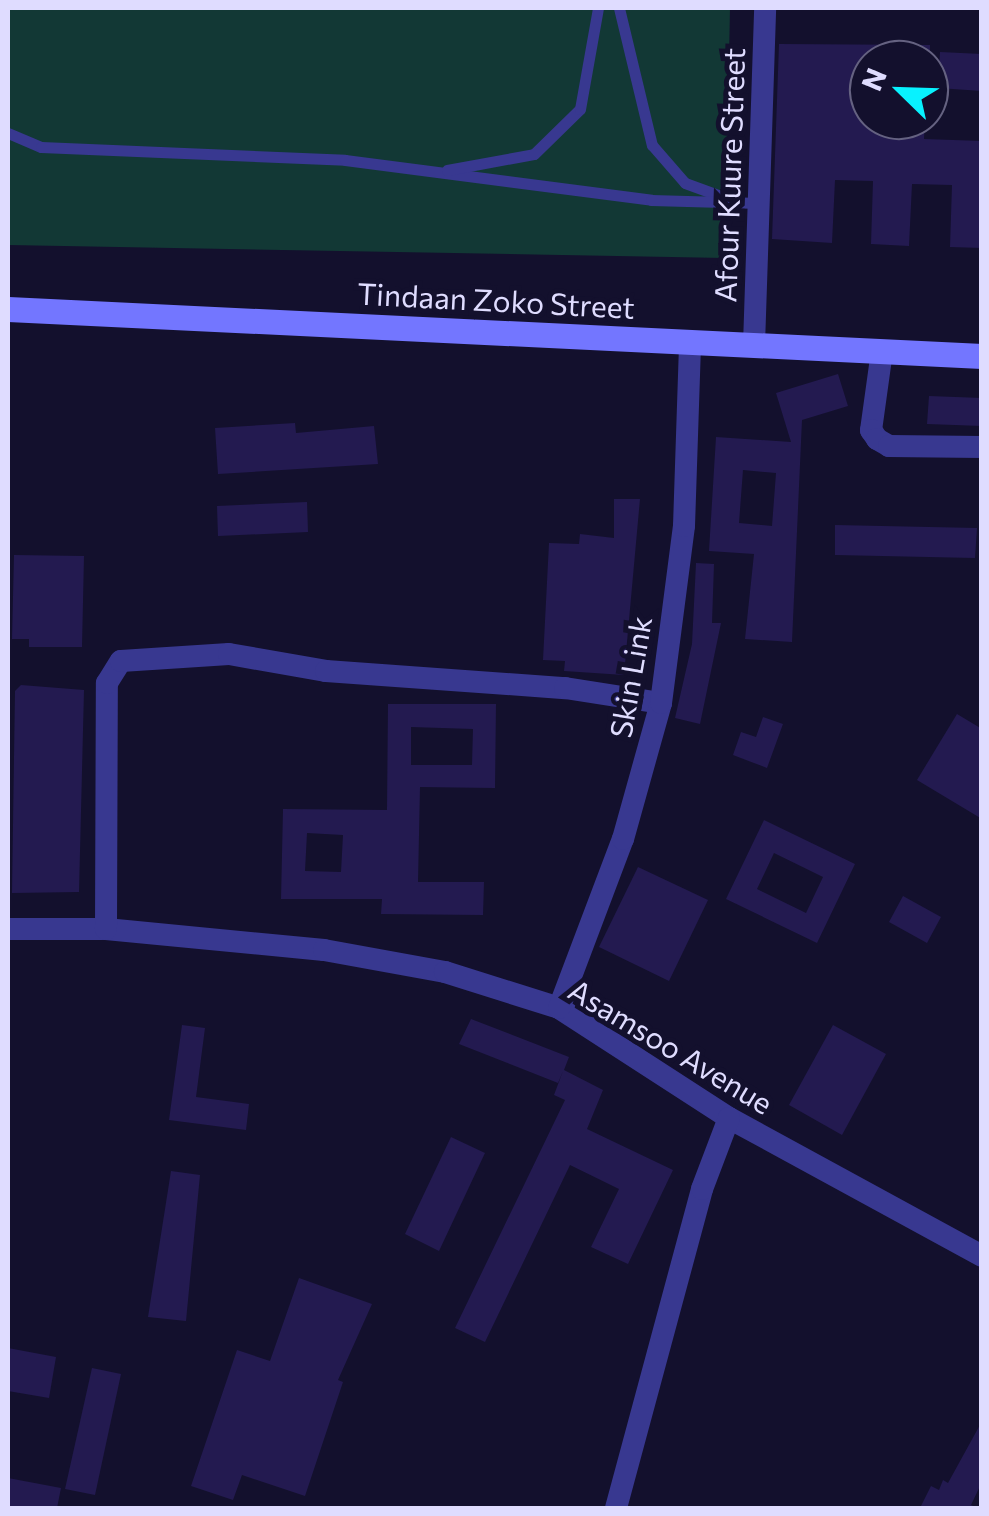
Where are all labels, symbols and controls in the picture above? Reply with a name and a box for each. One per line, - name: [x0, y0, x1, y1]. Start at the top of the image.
- north arrow: [849, 40, 949, 140]
- street label: Afour Kuure Street: [707, 47, 751, 303]
- text: N: [853, 63, 893, 95]
- street label: Tindaan Zoko Street: [356, 275, 636, 325]
- street label: Skin Link: [602, 613, 658, 741]
- street label: Asamsoo Avenue: [563, 971, 779, 1121]

